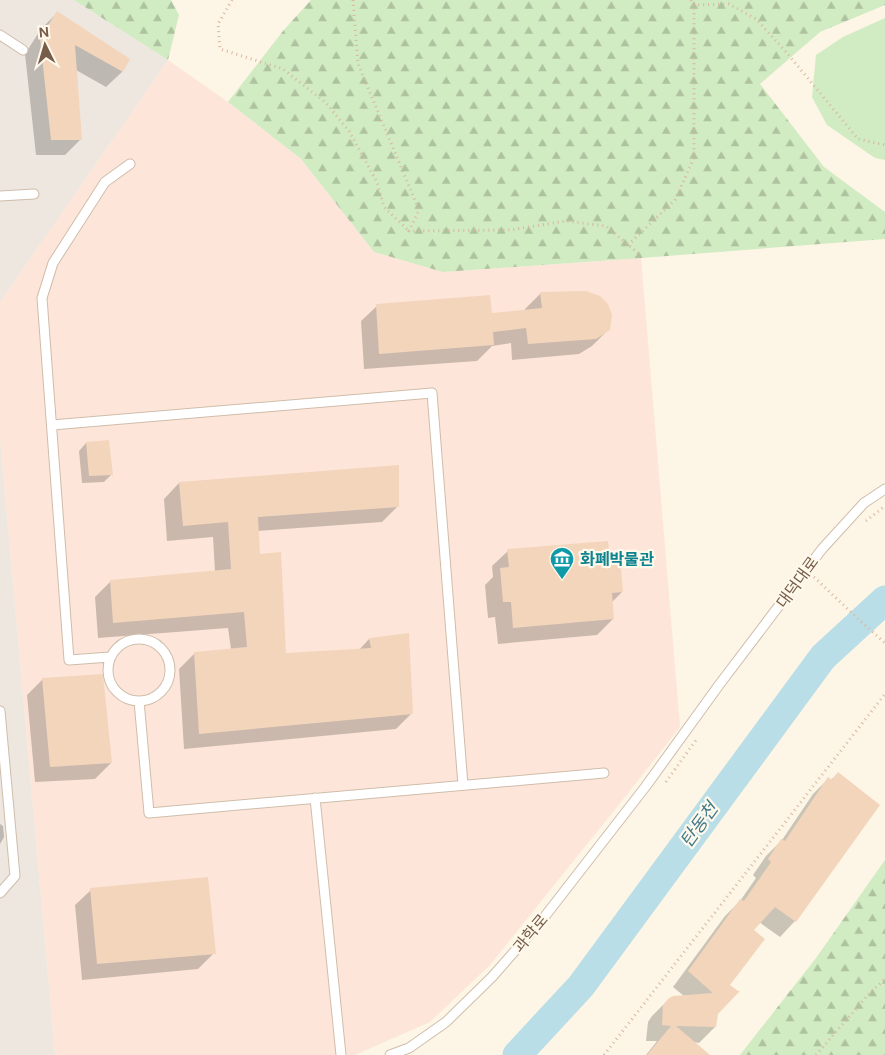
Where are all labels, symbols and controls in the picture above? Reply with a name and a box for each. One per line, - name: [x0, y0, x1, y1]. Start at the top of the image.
- north arrow: [20, 20, 70, 70]
- text: N: [38, 23, 50, 41]
- museum icon: 화폐박물관: [549, 546, 575, 580]
- place label: 화폐박물관: [580, 549, 654, 570]
- street label: 대덕대로: [772, 552, 823, 612]
- water label: 탄동천: [675, 796, 725, 852]
- street label: 과학로: [508, 909, 553, 957]

